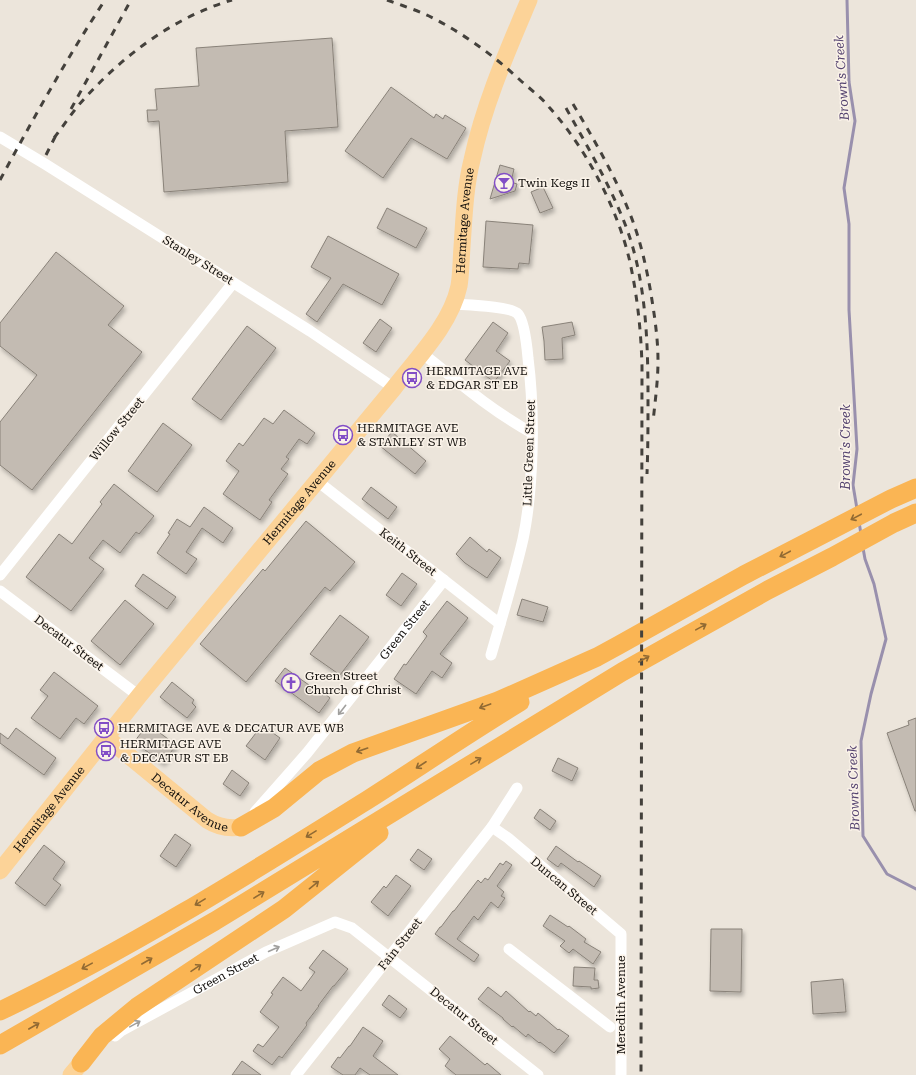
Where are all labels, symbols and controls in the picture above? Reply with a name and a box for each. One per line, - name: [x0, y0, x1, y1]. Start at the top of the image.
- water label: Brown's Creek: [831, 34, 852, 122]
- street label: Hermitage Avenue: [453, 166, 477, 274]
- bar icon: Twin Kegs II: [493, 172, 515, 194]
- place label: Twin Kegs II: [518, 176, 590, 190]
- street label: Stanley Street: [160, 233, 236, 288]
- place label: HERMITAGE AVE & EDGAR ST EB: [426, 364, 527, 392]
- bus stop icon: HERMITAGE AVE & EDGAR ST EB: [401, 367, 423, 389]
- street label: Willow Street: [87, 394, 147, 464]
- street label: Little Green Street: [520, 399, 538, 506]
- water label: Brown's Creek: [838, 403, 853, 491]
- place label: HERMITAGE AVE & STANLEY ST WB: [357, 421, 467, 449]
- bus stop icon: HERMITAGE AVE & STANLEY ST WB: [332, 424, 354, 446]
- street label: Hermitage Avenue: [260, 457, 339, 548]
- one-way arrow: [850, 513, 862, 521]
- street label: Keith Street: [377, 525, 440, 579]
- one-way arrow: [779, 551, 791, 558]
- street label: Green Street: [377, 596, 433, 662]
- street label: Decatur Street: [31, 612, 107, 674]
- one-way arrow: [695, 623, 707, 630]
- one-way arrow: [638, 654, 650, 662]
- place label: Green Street Church of Christ: [305, 669, 402, 697]
- church icon: Green Street Church of Christ: [280, 672, 302, 694]
- one-way arrow: [479, 703, 491, 711]
- one-way arrow: [337, 704, 346, 715]
- bus stop icon: HERMITAGE AVE & DECATUR AVE WB: [93, 717, 115, 739]
- place label: HERMITAGE AVE & DECATUR AVE WB: [118, 721, 344, 735]
- place label: HERMITAGE AVE & DECATUR ST EB: [120, 737, 229, 765]
- bus stop icon: HERMITAGE AVE & DECATUR ST EB: [95, 740, 117, 762]
- water label: Brown's Creek: [844, 744, 863, 832]
- one-way arrow: [356, 747, 369, 754]
- one-way arrow: [470, 756, 482, 764]
- one-way arrow: [416, 761, 427, 769]
- street label: Hermitage Avenue: [11, 763, 88, 855]
- street label: Decatur Avenue: [149, 770, 229, 835]
- one-way arrow: [305, 831, 317, 839]
- street label: Duncan Street: [528, 854, 601, 918]
- one-way arrow: [309, 881, 320, 889]
- one-way arrow: [253, 891, 264, 899]
- one-way arrow: [194, 899, 206, 907]
- street label: Fain Street: [375, 915, 425, 973]
- one-way arrow: [267, 945, 279, 952]
- street label: Green Street: [190, 950, 261, 998]
- street label: Meredith Avenue: [614, 955, 628, 1055]
- one-way arrow: [141, 957, 153, 965]
- one-way arrow: [81, 963, 93, 971]
- one-way arrow: [190, 964, 201, 972]
- street label: Decatur Street: [427, 984, 501, 1048]
- one-way arrow: [129, 1019, 141, 1027]
- one-way arrow: [28, 1021, 40, 1029]

